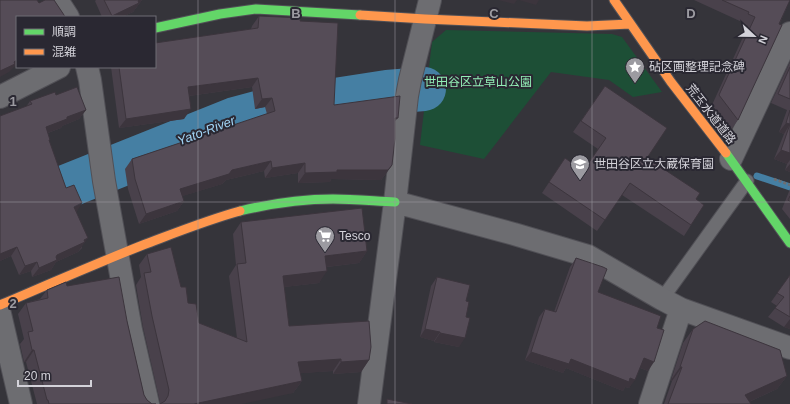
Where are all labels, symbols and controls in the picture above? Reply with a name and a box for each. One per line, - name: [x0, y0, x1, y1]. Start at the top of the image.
- text: B: [291, 6, 301, 21]
- text: C: [489, 6, 499, 21]
- text: D: [686, 6, 696, 21]
- legend: [16, 16, 156, 68]
- north arrow: [734, 16, 774, 56]
- text: 順調: [52, 25, 76, 39]
- text: N: [756, 34, 770, 46]
- text: 混雑: [52, 45, 76, 59]
- place icon: 砧区画整理記念碑: [624, 56, 646, 84]
- place label: 砧区画整理記念碑: [649, 60, 745, 74]
- park label: 世田谷区立草山公園: [424, 75, 532, 89]
- street label: 荒玉水道道路: [683, 81, 739, 147]
- text: 1: [9, 94, 17, 109]
- water label: Yato-River: [175, 112, 238, 148]
- school or university icon: 世田谷区立大蔵保育園: [569, 153, 591, 181]
- place label: 世田谷区立大蔵保育園: [594, 157, 714, 171]
- supermarket icon: Tesco: [314, 225, 336, 253]
- place label: Tesco: [339, 229, 371, 243]
- text: 2: [9, 296, 17, 311]
- scale bar: [18, 362, 91, 388]
- text: 20 m: [24, 369, 51, 383]

